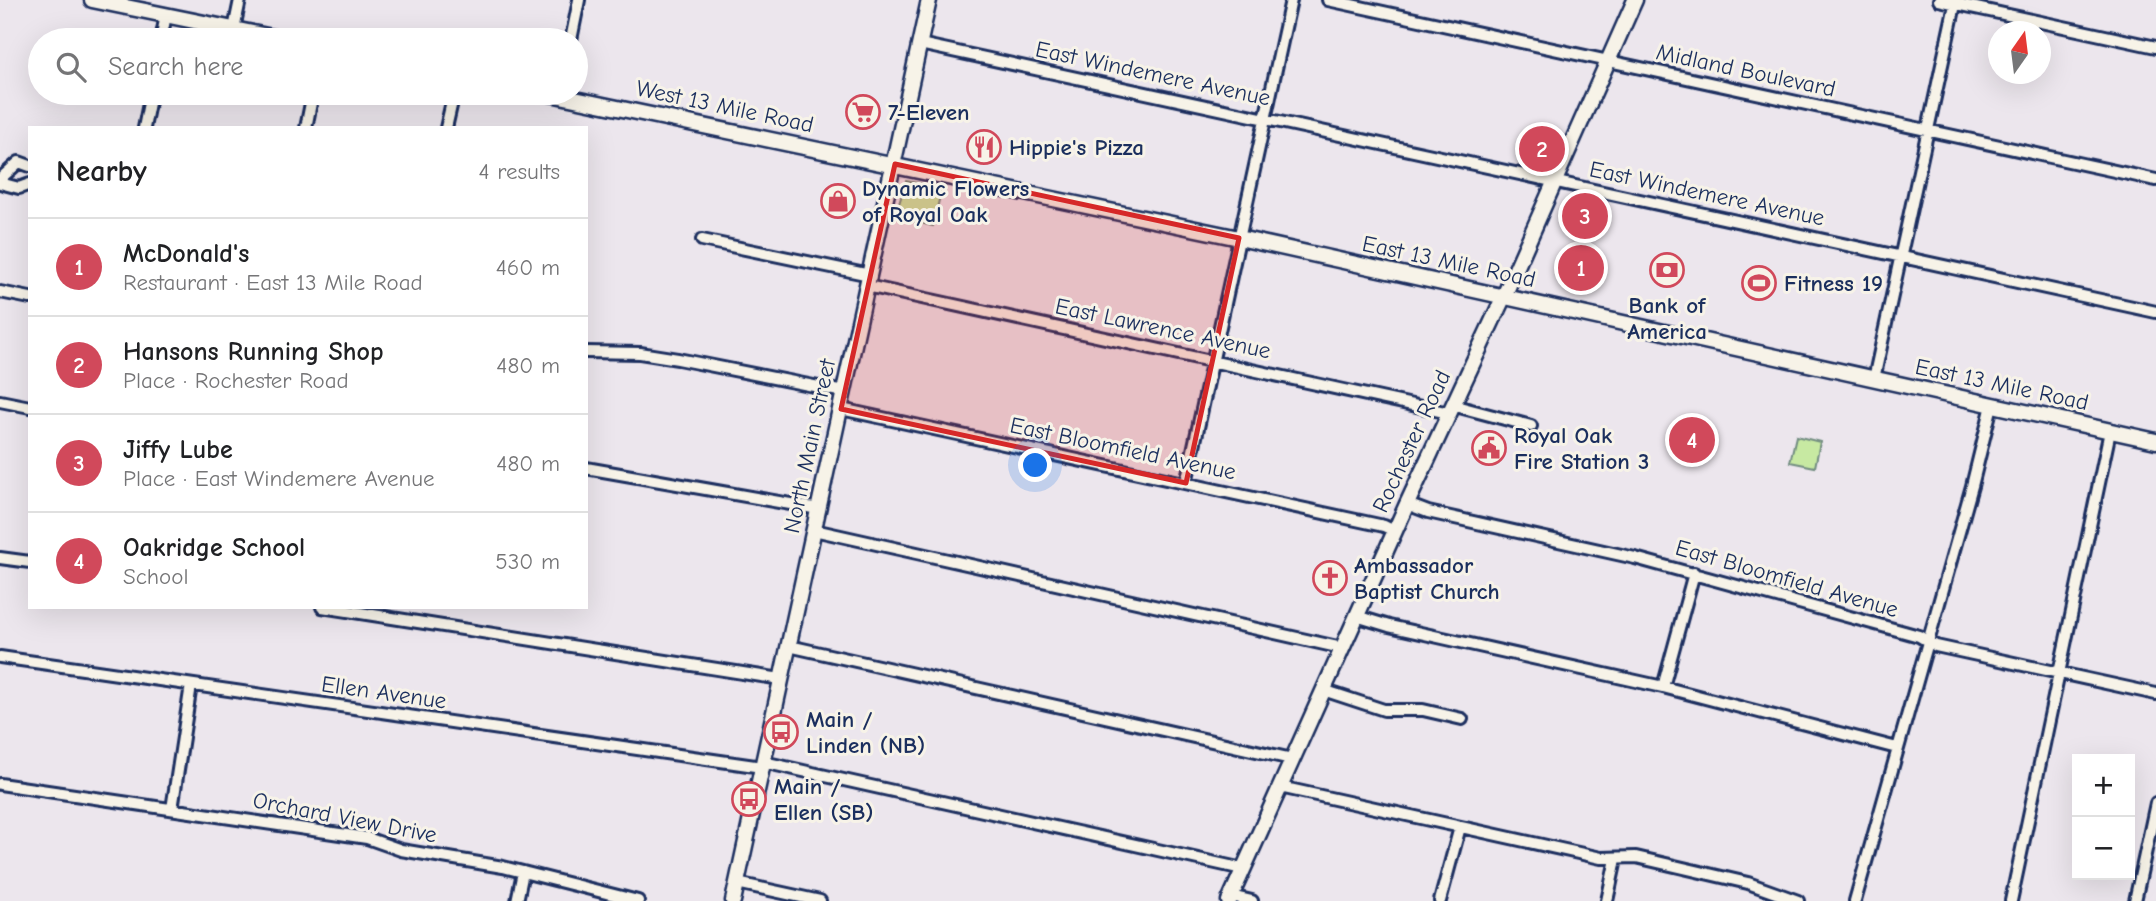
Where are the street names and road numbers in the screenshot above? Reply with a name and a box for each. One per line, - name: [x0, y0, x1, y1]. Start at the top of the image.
- street label: East Windemere Avenue: [1033, 35, 1273, 112]
- street label: Midland Boulevard: [1654, 38, 1838, 103]
- street label: West 13 Mile Road: [634, 75, 816, 138]
- street label: East Windemere Avenue: [1587, 155, 1827, 232]
- street label: East 13 Mile Road: [1360, 230, 1538, 293]
- street label: East Lawrence Avenue: [1053, 292, 1273, 365]
- street label: East 13 Mile Road: [1913, 353, 2091, 416]
- street label: North Main Street: [778, 355, 841, 536]
- street label: Rochester Road: [1367, 366, 1456, 517]
- street label: East Bloomfield Avenue: [1007, 411, 1238, 486]
- street label: East Bloomfield Avenue: [1672, 534, 1901, 623]
- street label: Ellen Avenue: [320, 670, 448, 715]
- street label: Orchard View Drive: [251, 786, 439, 849]

